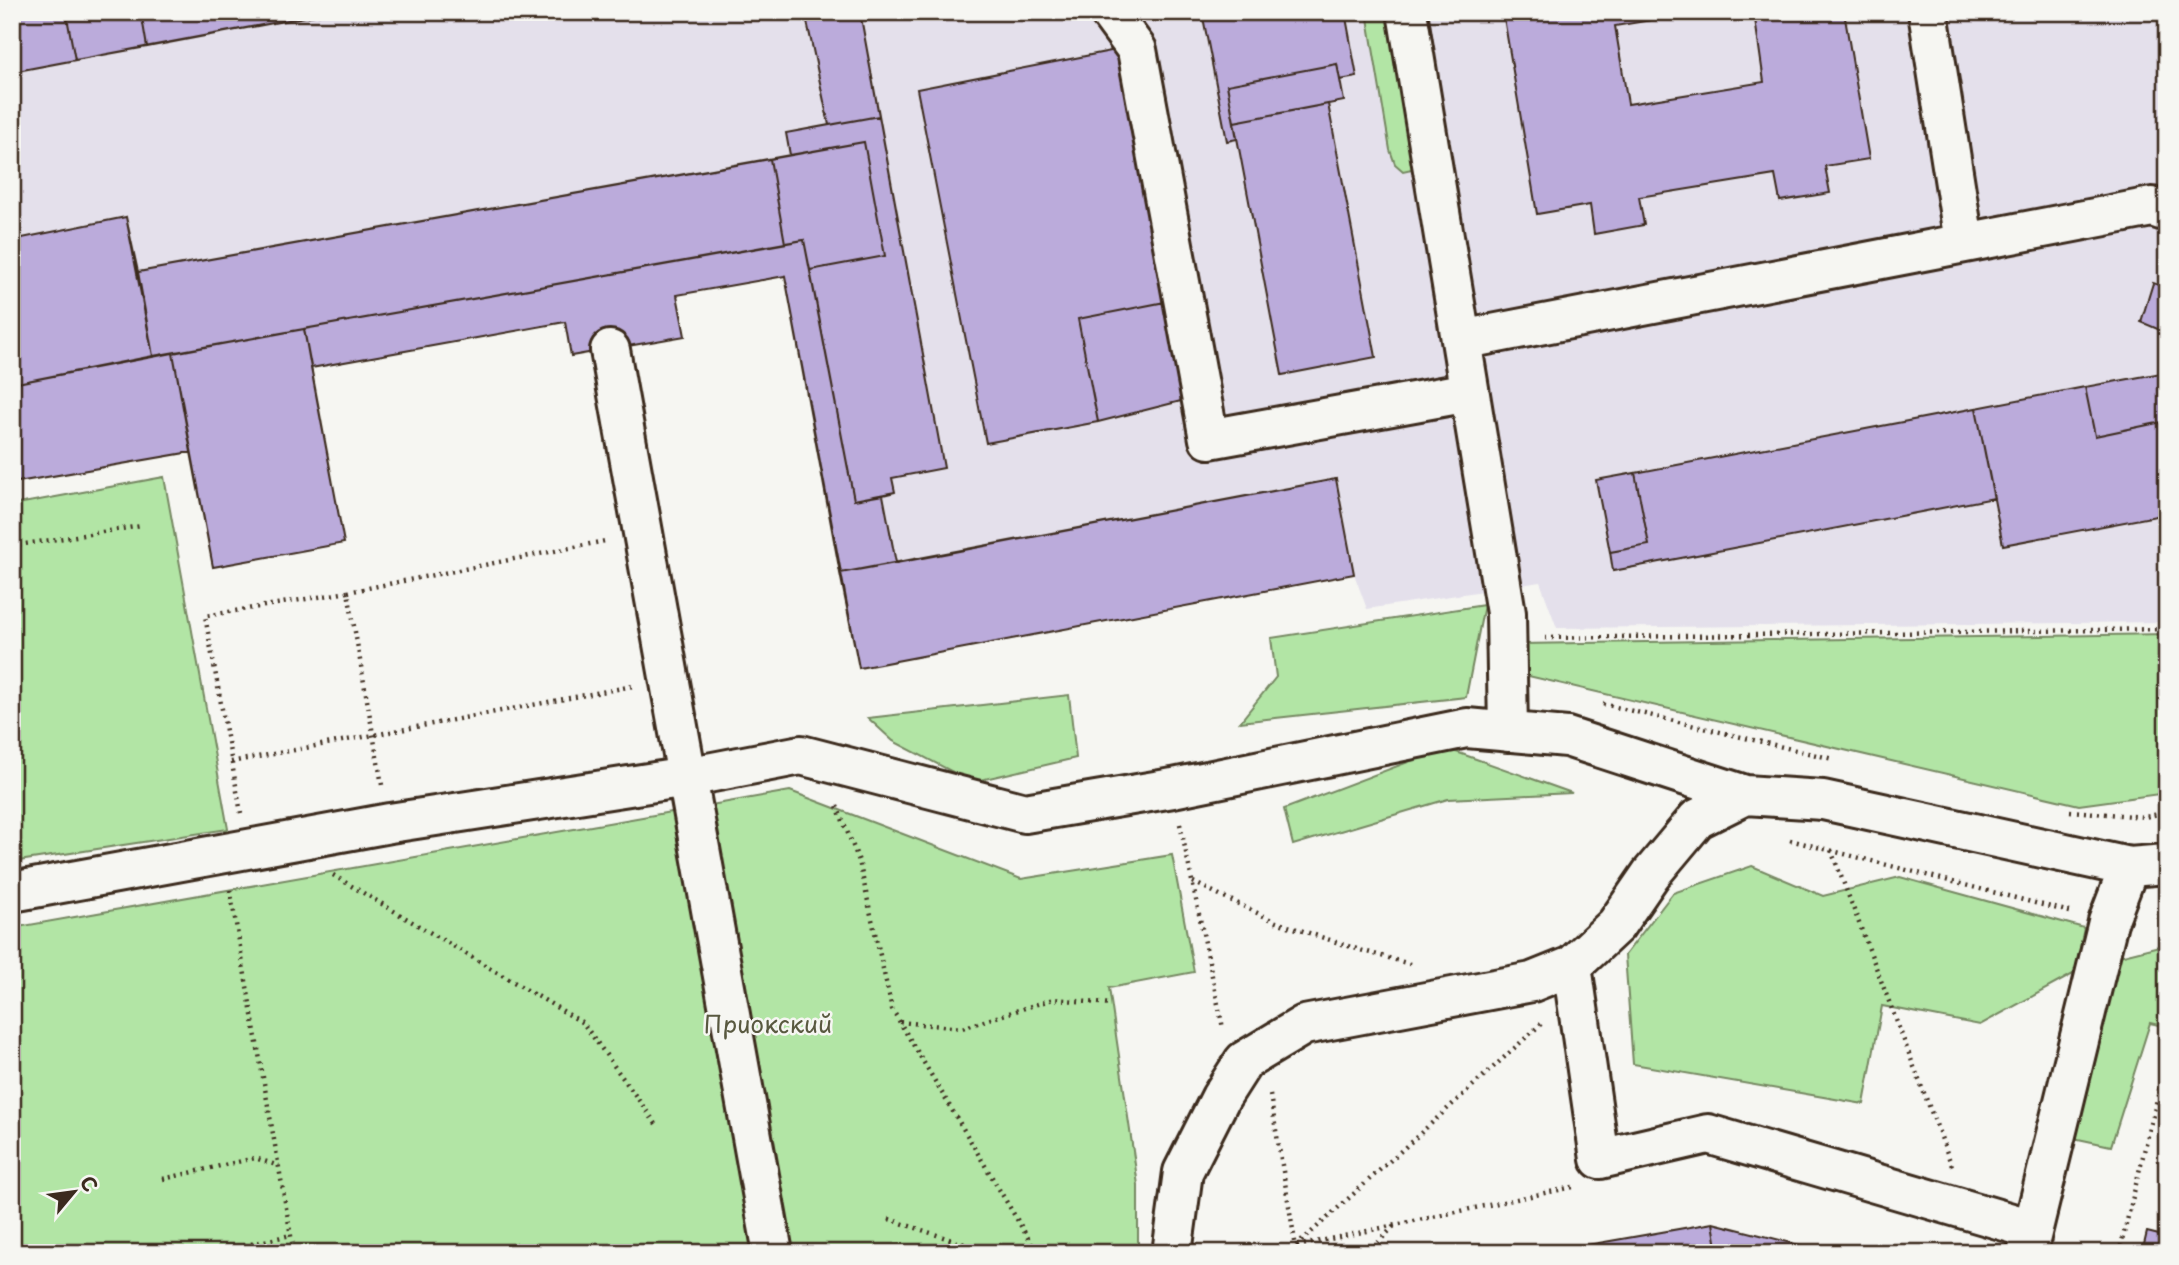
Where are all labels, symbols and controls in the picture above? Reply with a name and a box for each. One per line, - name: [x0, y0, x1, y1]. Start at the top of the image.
- park label: Приокский: [704, 1005, 832, 1041]
- north arrow: [38, 1156, 108, 1226]
- text: С: [74, 1170, 105, 1196]

